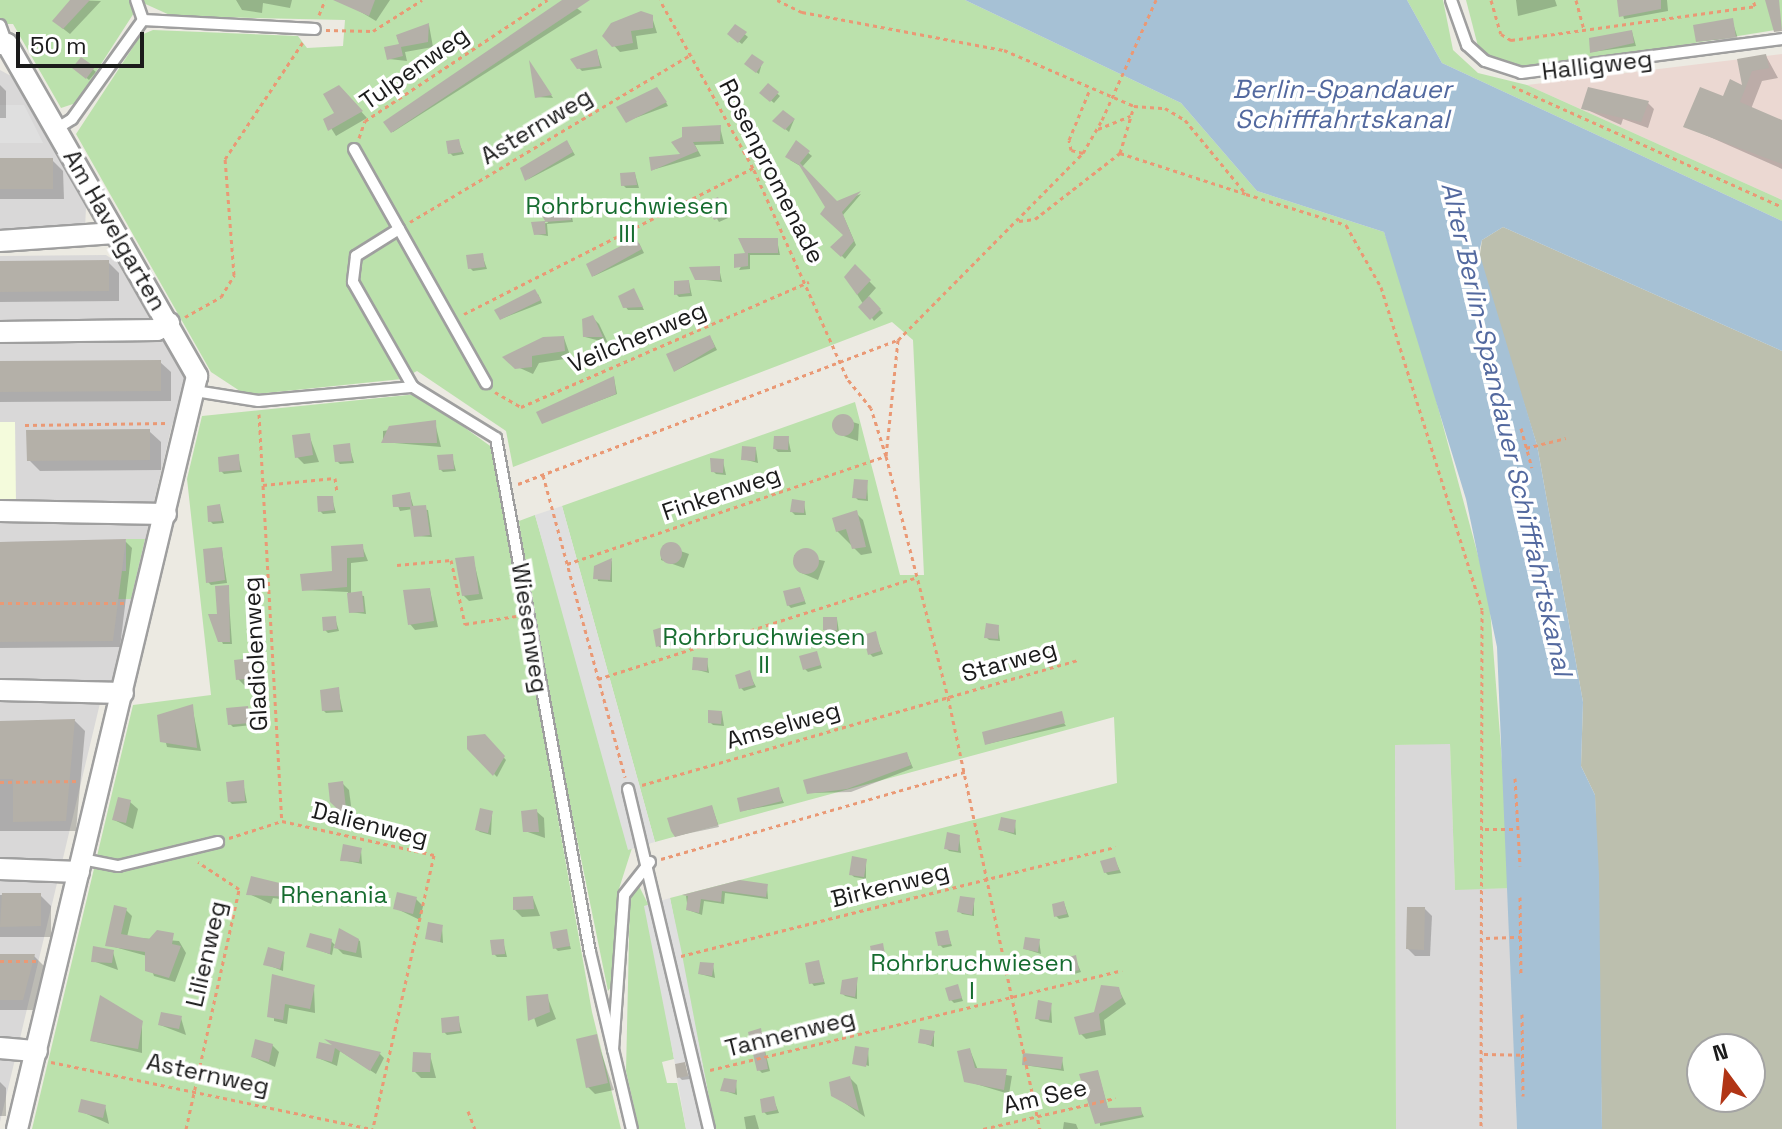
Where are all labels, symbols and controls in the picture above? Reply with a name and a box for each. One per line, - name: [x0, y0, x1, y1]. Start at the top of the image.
- scale bar: [20, 16, 148, 66]
- street label: Tulpenweg: [354, 20, 474, 116]
- text: 50 m: [30, 30, 87, 61]
- street label: Halligweg: [1540, 44, 1654, 86]
- street label: Rosenpromenade: [713, 74, 831, 268]
- water label: Berlin-Spandauer Schifffahrtskanal: [1233, 74, 1451, 136]
- street label: Asternweg: [475, 82, 597, 170]
- street label: Am Havelgarten: [57, 144, 173, 316]
- water label: Alter Berlin-Spandauer Schifffahrtskanal: [1434, 179, 1578, 679]
- park label: Rohrbruchwiesen III: [526, 192, 728, 248]
- street label: Veilchenweg: [564, 295, 710, 379]
- street label: Finkenweg: [658, 459, 784, 527]
- street label: Wiesenweg: [506, 561, 554, 695]
- street label: Gladiolenweg: [237, 576, 273, 732]
- park label: Rohrbruchwiesen II: [663, 623, 865, 679]
- street label: Starweg: [958, 634, 1060, 688]
- street label: Amselweg: [723, 695, 843, 755]
- street label: Dalienweg: [309, 796, 431, 852]
- street label: Birkenweg: [828, 856, 952, 914]
- park label: Rhenania: [281, 881, 387, 909]
- street label: Lilienweg: [180, 898, 232, 1010]
- park label: Rohrbruchwiesen I: [871, 949, 1073, 1005]
- street label: Tannenweg: [722, 1003, 858, 1063]
- north arrow: [1686, 1033, 1766, 1113]
- text: N: [1710, 1036, 1731, 1067]
- street label: Asternweg: [144, 1047, 272, 1101]
- street label: Am See: [1000, 1072, 1090, 1120]

